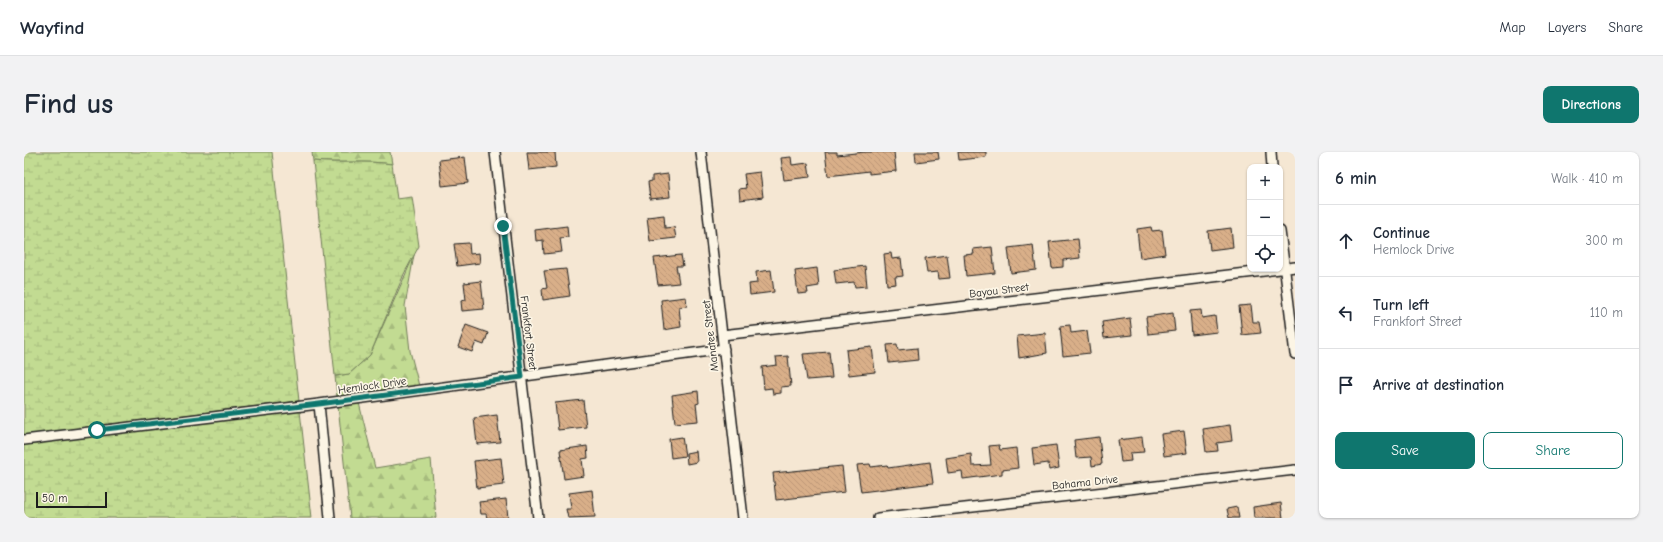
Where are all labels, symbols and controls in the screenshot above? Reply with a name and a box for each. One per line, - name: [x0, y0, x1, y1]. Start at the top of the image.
- text: Wayfind: [20, 17, 84, 39]
- text: Map: [1499, 19, 1526, 36]
- text: Layers: [1548, 19, 1586, 36]
- text: Share: [1608, 19, 1643, 36]
- button: Directions: [1543, 86, 1639, 123]
- text: Find us: [24, 88, 113, 120]
- map controls: [1247, 164, 1283, 272]
- button: +: [1247, 164, 1283, 200]
- text: 6 min: [1335, 169, 1377, 188]
- text: Walk · 410 m: [1551, 171, 1623, 186]
- button: −: [1247, 200, 1283, 236]
- route end: [494, 217, 512, 235]
- text: Continue: [1373, 224, 1430, 242]
- icon: ahead: [1335, 230, 1357, 252]
- text: 300 m: [1585, 233, 1623, 248]
- button: locate: [1247, 236, 1283, 272]
- text: Hemlock Drive: [1373, 242, 1454, 257]
- street label: Bayou Street: [969, 280, 1030, 301]
- street label: Frankfort Street: [517, 295, 540, 372]
- text: Turn left: [1373, 296, 1429, 314]
- street label: Manatee Street: [700, 299, 721, 372]
- icon: left: [1335, 302, 1357, 324]
- text: 110 m: [1590, 305, 1623, 320]
- text: Frankfort Street: [1373, 314, 1462, 329]
- street label: Hemlock Drive: [337, 374, 408, 397]
- icon: arrive: [1335, 374, 1357, 396]
- text: Arrive at destination: [1373, 376, 1504, 394]
- route start: [88, 421, 106, 439]
- button: Save: [1335, 432, 1475, 469]
- button: Share: [1483, 432, 1623, 469]
- street label: Bahama Drive: [1051, 473, 1119, 492]
- scale bar: [36, 490, 107, 509]
- text: 50 m: [42, 492, 67, 505]

